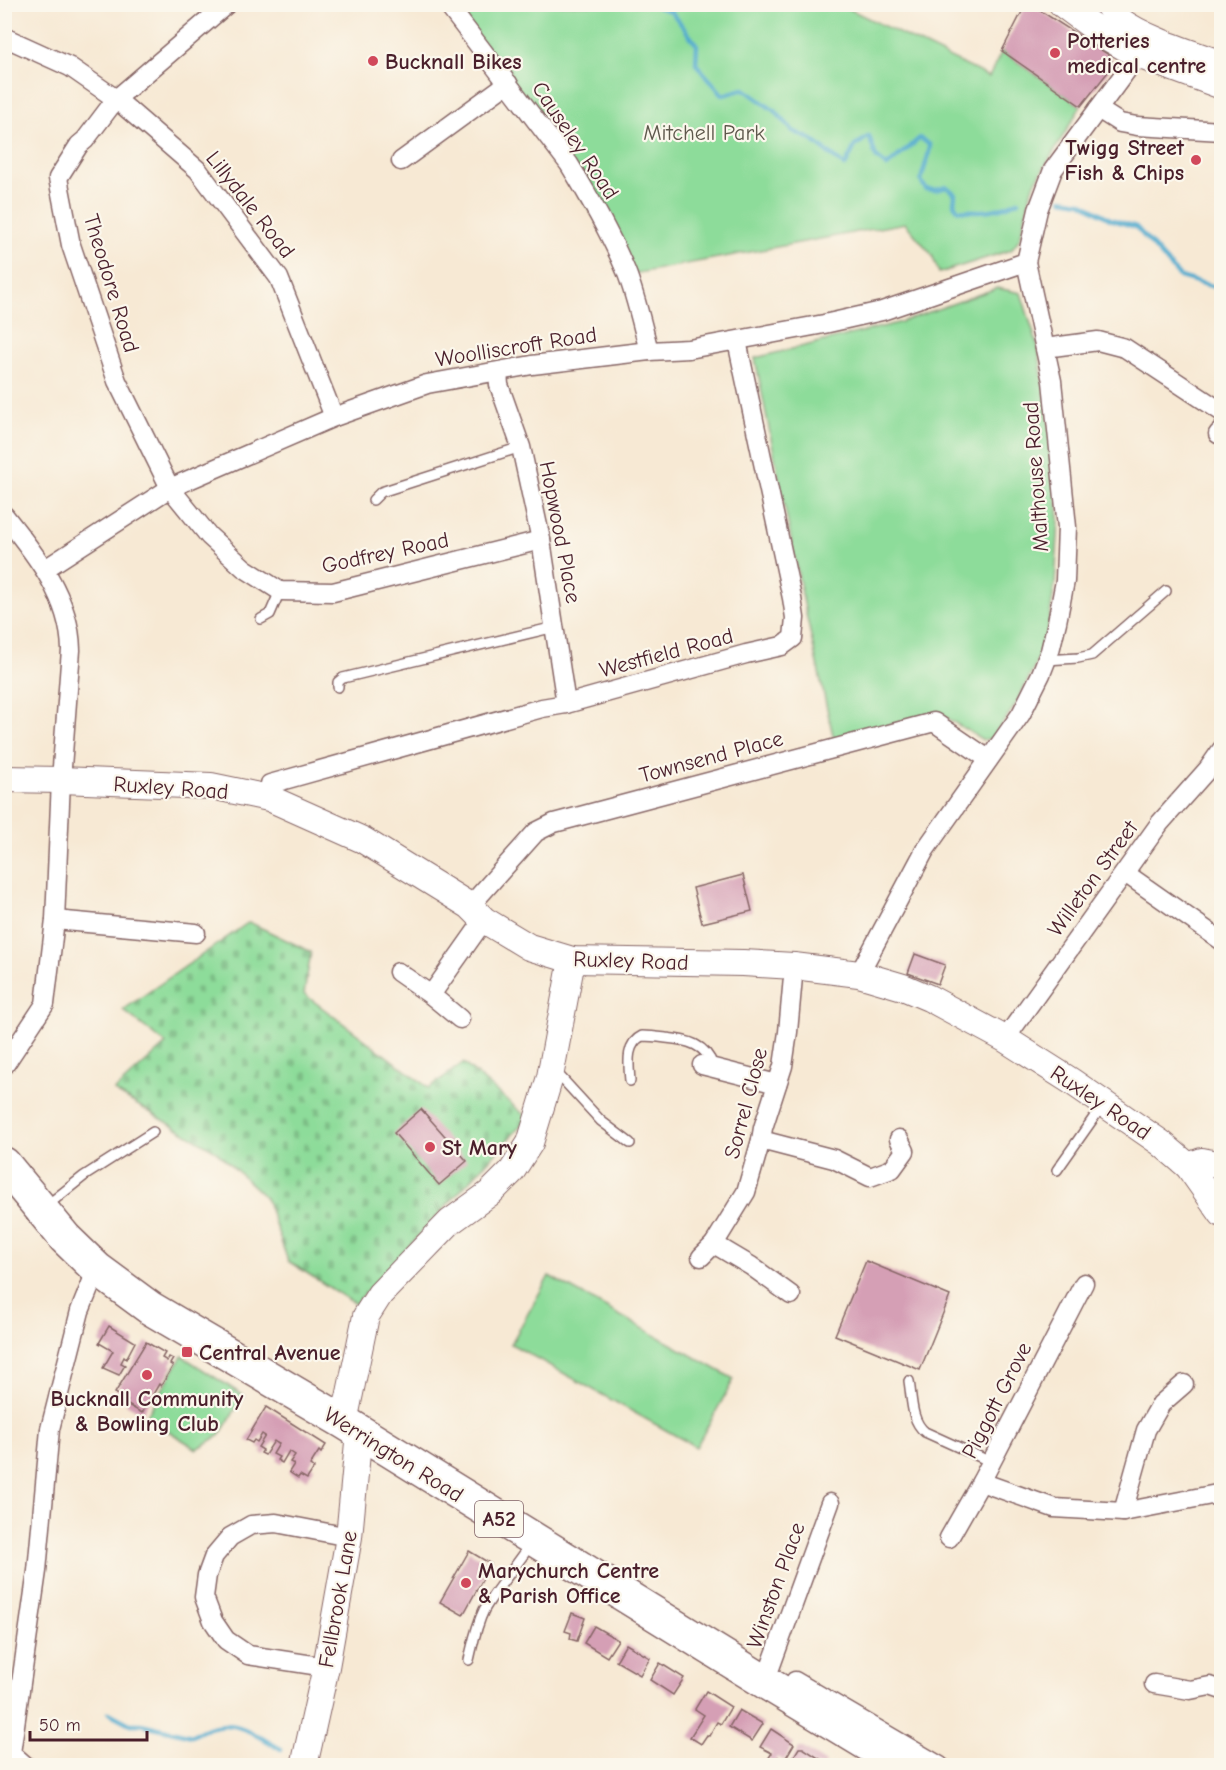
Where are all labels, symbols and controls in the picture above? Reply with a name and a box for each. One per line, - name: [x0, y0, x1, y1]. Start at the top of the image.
- place label: Potteries medical centre: [1067, 28, 1206, 79]
- marker: Potteries medical centre: [1048, 46, 1062, 60]
- place label: Bucknall Bikes: [385, 49, 522, 75]
- marker: Bucknall Bikes: [366, 54, 380, 68]
- street label: Causeley Road: [526, 77, 624, 205]
- park label: Mitchell Park: [643, 120, 765, 146]
- place label: Twigg Street Fish & Chips: [1064, 135, 1185, 186]
- street label: Lillydale Road: [200, 146, 300, 263]
- marker: Twigg Street Fish & Chips: [1189, 153, 1203, 167]
- street label: Theodore Road: [78, 211, 144, 356]
- street label: Woolliscroft Road: [434, 321, 599, 373]
- street label: Malthouse Road: [1018, 401, 1054, 553]
- street label: Hopwood Place: [533, 459, 587, 605]
- street label: Godfrey Road: [319, 527, 451, 579]
- street label: Westfield Road: [596, 623, 736, 683]
- street label: Townsend Place: [637, 725, 786, 789]
- street label: Ruxley Road: [113, 771, 229, 805]
- street label: Willeton Street: [1042, 815, 1144, 941]
- street label: Ruxley Road: [573, 946, 689, 976]
- street label: Sorrel Close: [719, 1045, 773, 1162]
- street label: Ruxley Road: [1045, 1060, 1155, 1146]
- place label: St Mary: [442, 1135, 518, 1161]
- marker: St Mary: [423, 1140, 437, 1154]
- street label: Piggott Grove: [956, 1338, 1037, 1463]
- place label: Central Avenue: [199, 1340, 341, 1366]
- marker: Central Avenue: [180, 1345, 194, 1359]
- marker: Bucknall Community & Bowling Club: [140, 1368, 154, 1382]
- place label: Bucknall Community & Bowling Club: [51, 1386, 244, 1437]
- street label: Werrington Road: [319, 1402, 468, 1508]
- road number: A52: [475, 1501, 523, 1537]
- street label: Winston Place: [741, 1519, 811, 1652]
- street label: Fellbrook Lane: [313, 1529, 363, 1670]
- place label: Marychurch Centre & Parish Office: [478, 1558, 659, 1609]
- marker: Marychurch Centre & Parish Office: [459, 1576, 473, 1590]
- scale bar: [30, 1704, 147, 1742]
- text: 50 m: [39, 1715, 81, 1736]

